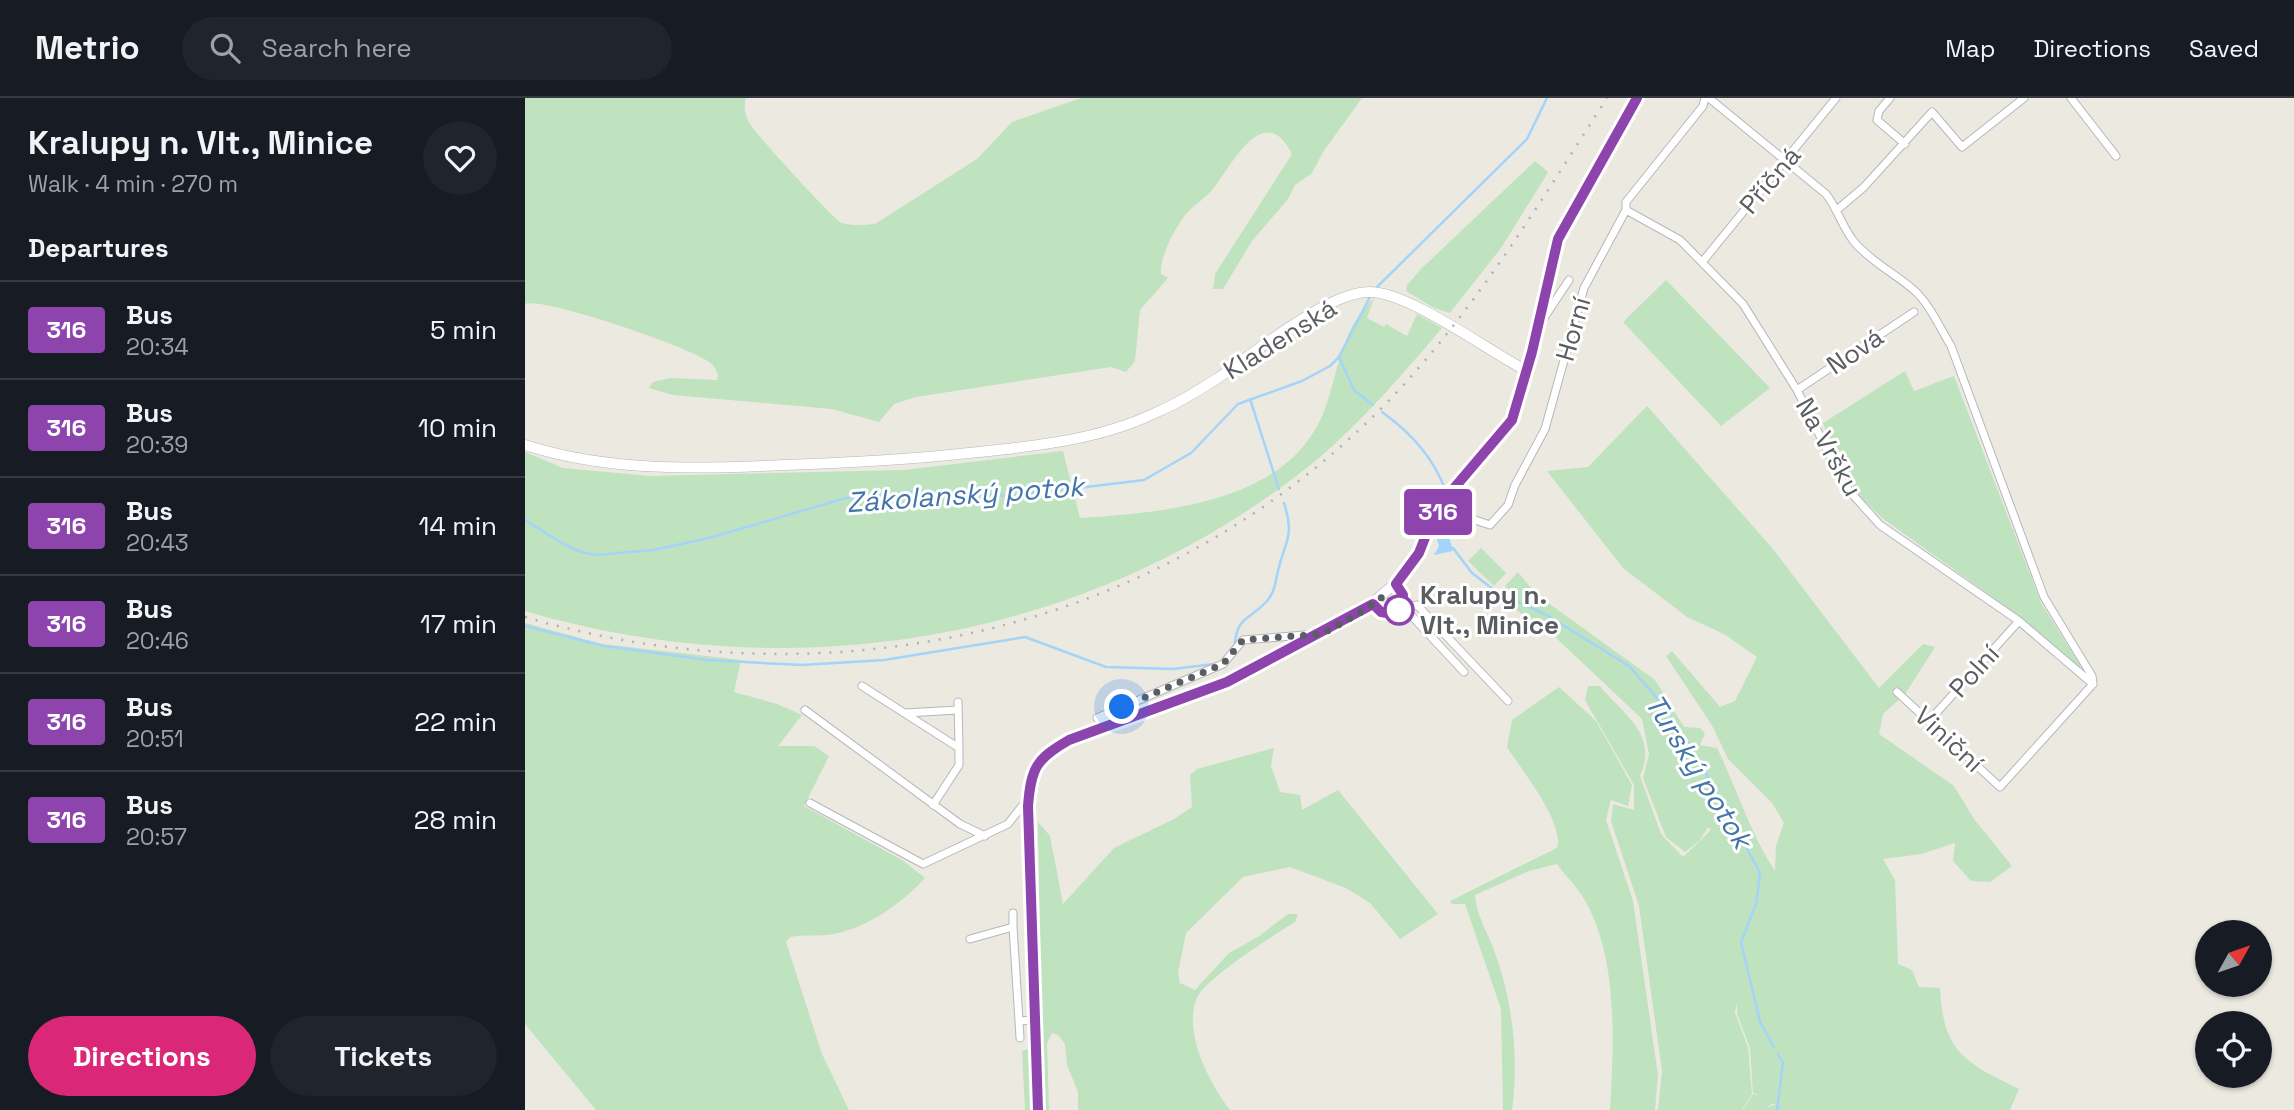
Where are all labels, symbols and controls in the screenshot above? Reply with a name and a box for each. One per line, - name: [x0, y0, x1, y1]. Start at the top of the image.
- search box: [182, 17, 672, 80]
- text: Metrio: [35, 27, 140, 69]
- icon: search: [206, 29, 244, 67]
- text: Search here: [262, 31, 412, 65]
- text: Map: [1945, 33, 1995, 64]
- text: Directions: [2033, 33, 2151, 64]
- text: Saved: [2189, 33, 2259, 64]
- button: heart: [423, 121, 497, 195]
- text: Kralupy n. Vlt., Minice: [28, 122, 373, 164]
- street label: Příčná: [1732, 139, 1808, 221]
- text: Walk · 4 min · 270 m: [28, 169, 238, 199]
- text: Departures: [28, 231, 169, 265]
- street label: Kladenská: [1217, 291, 1343, 387]
- street label: Horní: [1548, 292, 1599, 365]
- text: Bus: [126, 298, 173, 332]
- text: 5 min: [430, 313, 497, 347]
- text: 316: [47, 314, 86, 345]
- street label: Nová: [1820, 320, 1890, 382]
- text: 20:34: [126, 332, 189, 362]
- street label: Na Vršku: [1788, 392, 1870, 502]
- text: Bus: [126, 396, 173, 430]
- text: 10 min: [418, 411, 497, 445]
- text: 316: [47, 412, 86, 443]
- text: 20:39: [126, 430, 188, 460]
- water label: Zákolanský potok: [845, 468, 1088, 520]
- line badge: 316: [1398, 489, 1478, 535]
- text: Bus: [126, 494, 173, 528]
- text: 316: [1418, 496, 1458, 527]
- text: 14 min: [419, 509, 497, 543]
- text: 316: [47, 510, 86, 541]
- text: 20:43: [126, 528, 189, 558]
- place label: Kralupy n. Vlt., Minice: [1420, 578, 1559, 642]
- text: Bus: [126, 592, 173, 626]
- marker: Kralupy n. Vlt., Minice: [1384, 595, 1414, 625]
- text: 17 min: [420, 607, 497, 641]
- text: 316: [47, 608, 86, 639]
- text: 20:46: [126, 626, 189, 656]
- street label: Polní: [1941, 637, 2007, 705]
- water label: Turský potok: [1637, 687, 1762, 857]
- your location: [1104, 689, 1139, 724]
- text: Bus: [126, 690, 173, 724]
- street label: Viniční: [1907, 698, 1991, 780]
- text: 22 min: [414, 705, 497, 739]
- text: 316: [47, 706, 86, 737]
- text: 20:51: [126, 724, 184, 754]
- text: Bus: [126, 788, 173, 822]
- text: 28 min: [414, 803, 497, 837]
- text: 316: [47, 804, 86, 835]
- text: 20:57: [126, 822, 187, 852]
- north arrow: [2195, 920, 2271, 998]
- map controls: [2195, 920, 2272, 1088]
- button: locate: [2195, 1011, 2272, 1088]
- button: Directions: [28, 1016, 256, 1096]
- button: Tickets: [270, 1016, 497, 1096]

